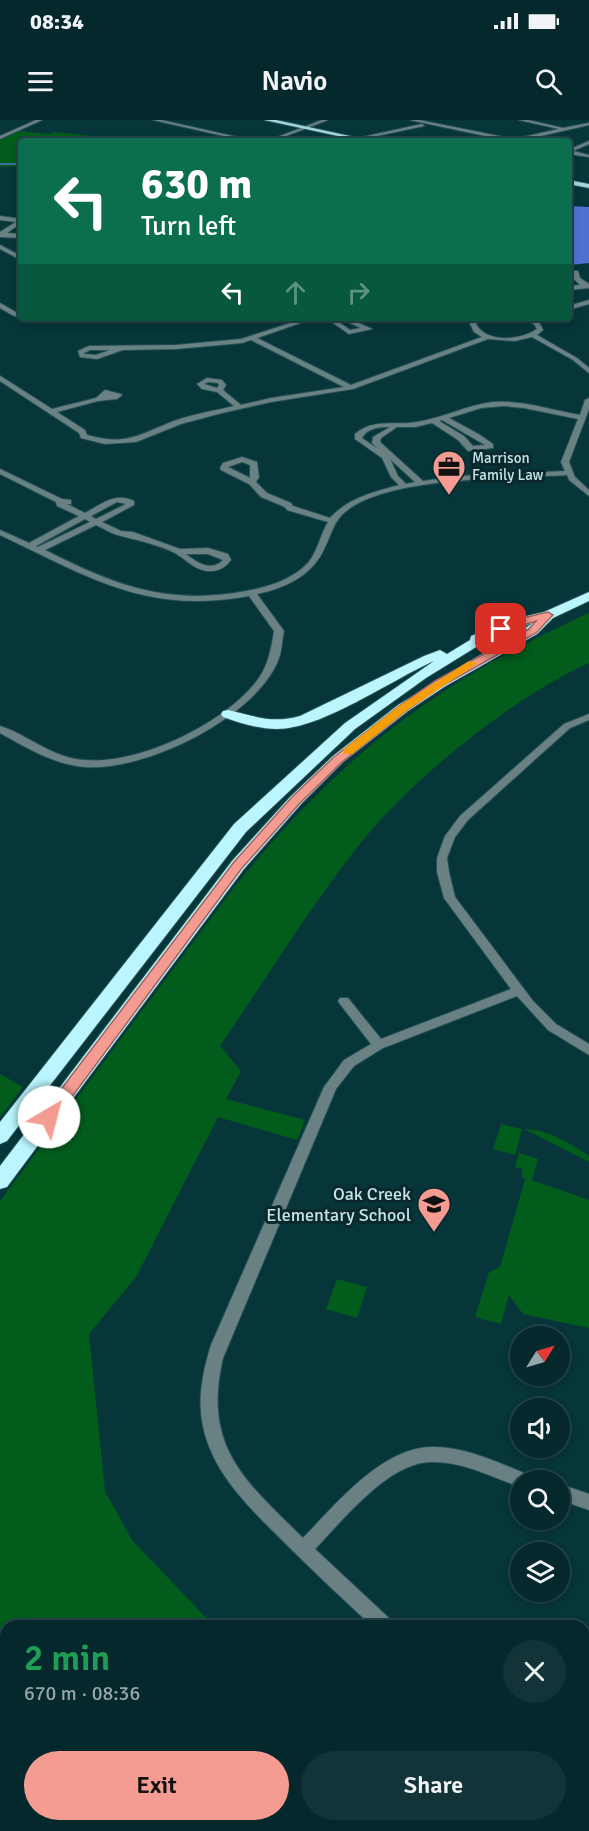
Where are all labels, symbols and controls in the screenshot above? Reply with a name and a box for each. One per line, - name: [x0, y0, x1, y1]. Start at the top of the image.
- text: 08:34: [30, 8, 84, 35]
- icon: menu: [24, 65, 57, 98]
- text: Navio: [262, 65, 327, 98]
- icon: search: [532, 65, 565, 98]
- text: 630 m: [141, 159, 252, 210]
- icon: left: [42, 162, 120, 240]
- text: Turn left: [141, 210, 236, 243]
- icon: left: [216, 276, 249, 309]
- icon: ahead: [279, 276, 312, 309]
- icon: right: [342, 276, 375, 309]
- office icon: Marrison Family Law: [431, 449, 467, 496]
- place label: Marrison Family Law: [472, 449, 544, 484]
- pin: [475, 603, 526, 654]
- icon: arrive: [484, 612, 517, 645]
- position arrow: [17, 1085, 81, 1149]
- place label: Oak Creek Elementary School: [266, 1183, 411, 1226]
- school or university icon: Oak Creek Elementary School: [416, 1186, 452, 1233]
- north arrow: [510, 1326, 570, 1386]
- map controls: [510, 1326, 570, 1602]
- button: sound: [510, 1398, 570, 1458]
- button: search: [510, 1470, 570, 1530]
- button: layers: [510, 1542, 570, 1602]
- text: 2 min: [24, 1636, 110, 1681]
- button: close: [503, 1640, 566, 1703]
- text: 670 m · 08:36: [24, 1681, 140, 1706]
- button: Exit: [24, 1751, 289, 1820]
- button: Share: [301, 1751, 566, 1820]

